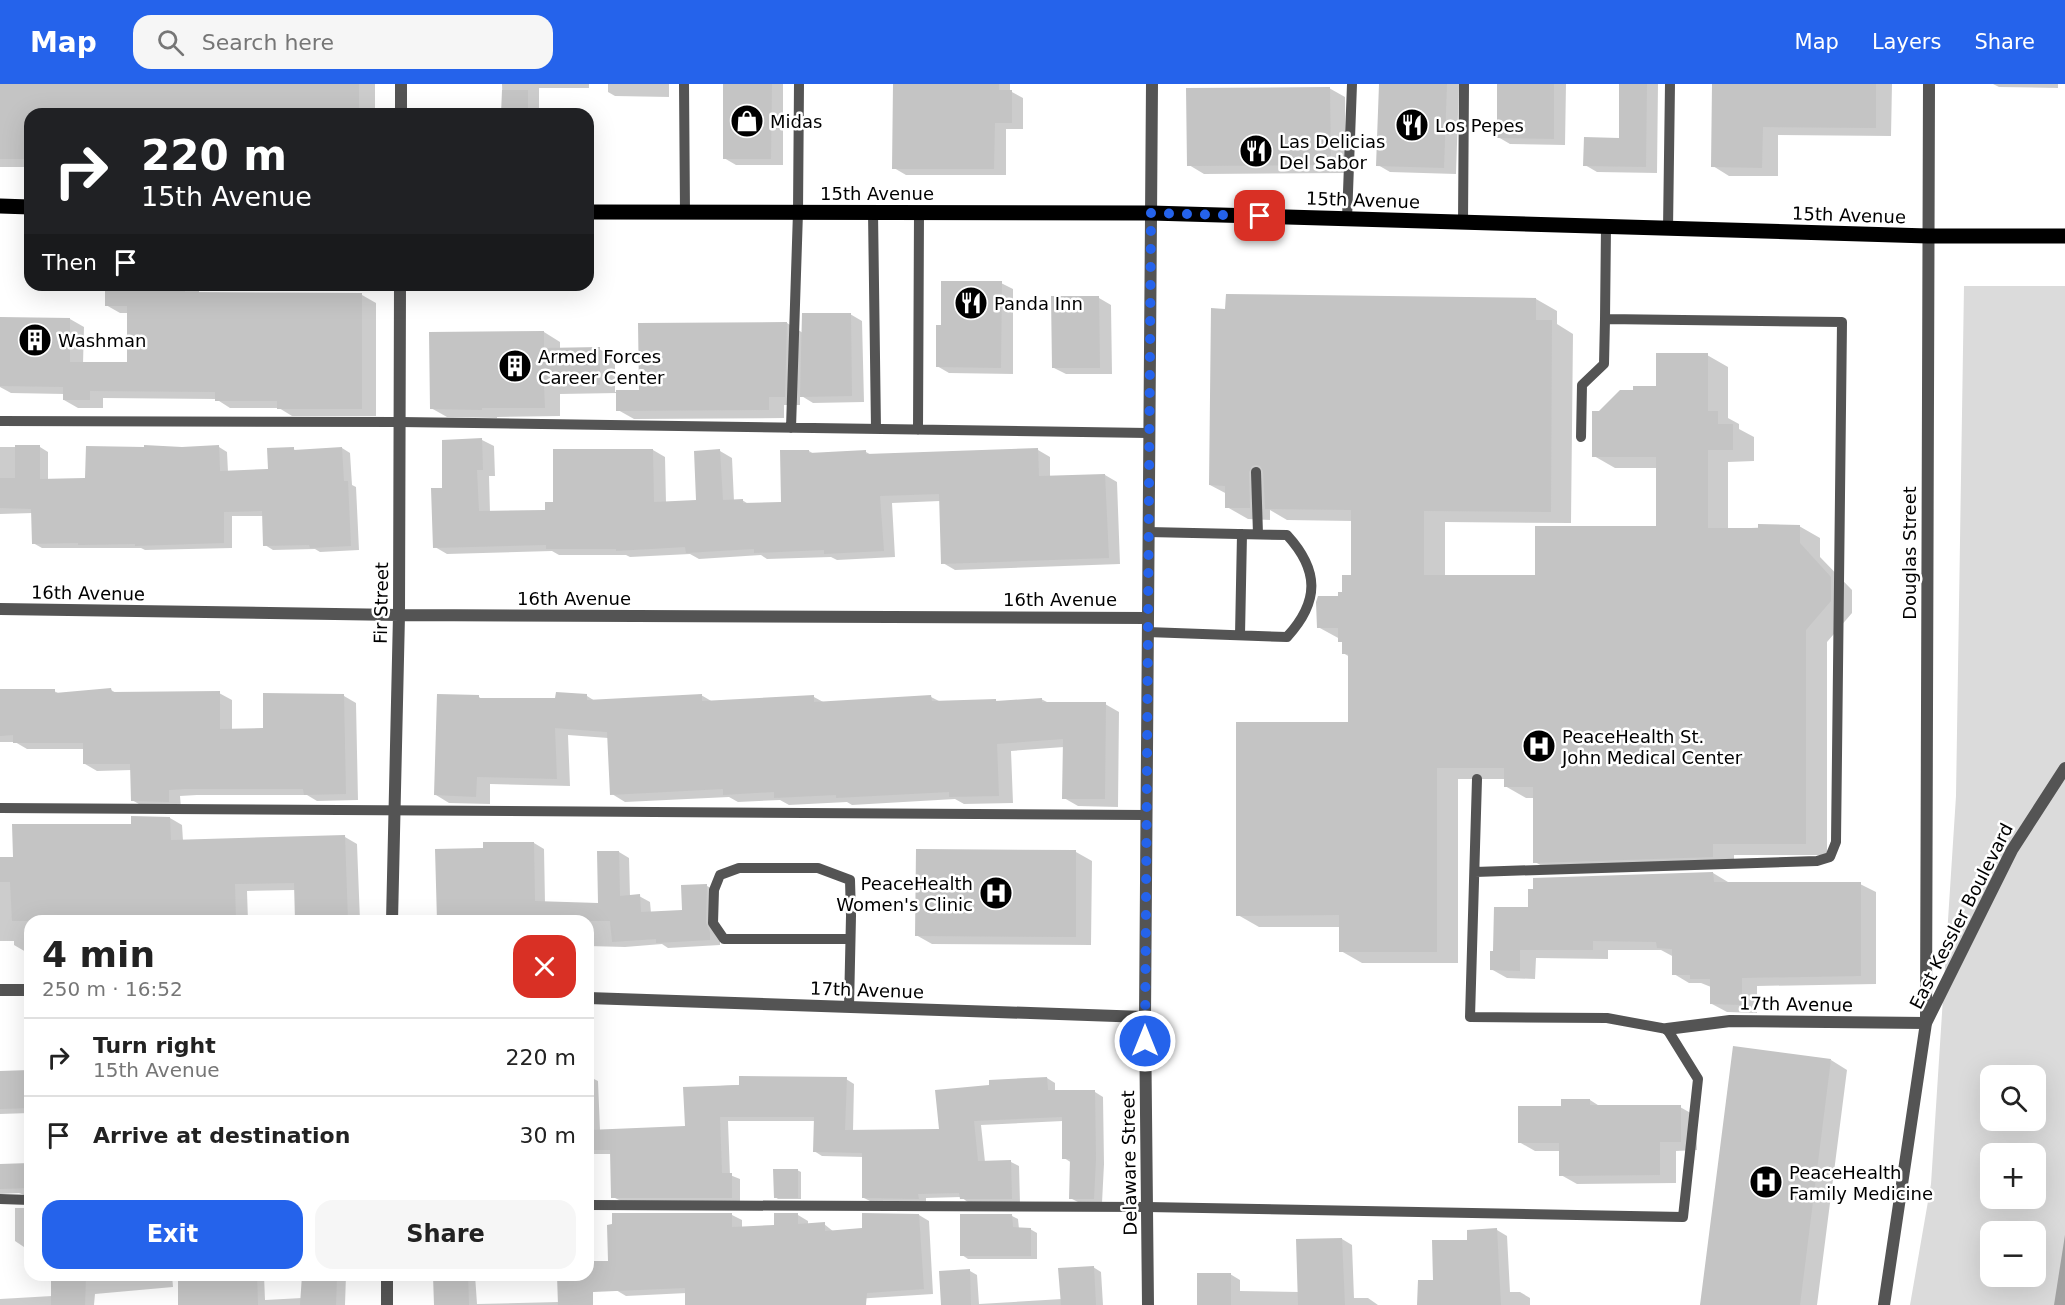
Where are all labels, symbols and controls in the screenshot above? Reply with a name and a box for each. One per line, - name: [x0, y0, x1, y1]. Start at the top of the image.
- search box: [133, 15, 553, 69]
- text: Map: [30, 26, 97, 59]
- icon: search: [154, 26, 187, 59]
- text: Search here: [202, 30, 334, 55]
- text: Map: [1795, 30, 1839, 54]
- text: Layers: [1872, 30, 1941, 54]
- text: Share: [1974, 30, 2035, 54]
- shop icon: Midas: [729, 103, 765, 139]
- restaurant icon: Los Pepes: [1394, 107, 1430, 143]
- place label: Midas: [770, 111, 822, 132]
- place label: Los Pepes: [1435, 115, 1524, 136]
- text: 220 m: [141, 131, 287, 180]
- place label: Las Delicias Del Sabor: [1279, 131, 1385, 173]
- icon: right: [42, 132, 120, 210]
- restaurant icon: Las Delicias Del Sabor: [1238, 133, 1274, 169]
- text: 15th Avenue: [141, 181, 312, 212]
- street label: 15th Avenue: [820, 183, 934, 204]
- street label: 15th Avenue: [1306, 188, 1420, 212]
- pin: [1234, 190, 1285, 241]
- icon: arrive: [1243, 199, 1276, 232]
- street label: 15th Avenue: [1792, 203, 1906, 227]
- icon: arrive: [109, 246, 142, 279]
- text: Then: [42, 250, 97, 275]
- restaurant icon: Panda Inn: [953, 285, 989, 321]
- place label: Panda Inn: [994, 293, 1083, 314]
- building icon: Washman: [17, 322, 53, 358]
- place label: Washman: [58, 330, 146, 351]
- place label: Armed Forces Career Center: [538, 346, 665, 388]
- building icon: Armed Forces Career Center: [497, 348, 533, 384]
- street label: Douglas Street: [1899, 486, 1920, 620]
- street label: Fir Street: [370, 562, 392, 644]
- street label: 16th Avenue: [31, 582, 145, 604]
- street label: 16th Avenue: [517, 588, 631, 609]
- street label: 16th Avenue: [1003, 589, 1117, 610]
- place label: PeaceHealth St. John Medical Center: [1561, 726, 1743, 768]
- hospital icon: PeaceHealth St. John Medical Center: [1521, 728, 1557, 764]
- street label: East Kessler Boulevard: [1905, 820, 2017, 1012]
- place label: PeaceHealth Women's Clinic: [836, 873, 973, 915]
- hospital icon: PeaceHealth Women's Clinic: [978, 875, 1014, 911]
- text: 4 min: [42, 934, 155, 975]
- button: close: [513, 935, 576, 998]
- text: 250 m · 16:52: [42, 977, 183, 1001]
- street label: 17th Avenue: [810, 978, 924, 1002]
- street label: 17th Avenue: [1739, 993, 1853, 1015]
- position arrow: [1113, 1009, 1177, 1073]
- text: Turn right: [93, 1033, 216, 1058]
- icon: right: [42, 1041, 75, 1074]
- text: 220 m: [506, 1045, 576, 1070]
- text: 15th Avenue: [93, 1058, 220, 1082]
- map controls: [1980, 1065, 2046, 1287]
- button: search: [1980, 1065, 2046, 1131]
- street label: Delaware Street: [1117, 1090, 1141, 1236]
- icon: arrive: [42, 1119, 75, 1152]
- text: Arrive at destination: [93, 1123, 350, 1148]
- text: 30 m: [520, 1123, 576, 1148]
- button: +: [1980, 1143, 2046, 1209]
- place label: PeaceHealth Family Medicine: [1789, 1162, 1933, 1204]
- hospital icon: PeaceHealth Family Medicine: [1748, 1164, 1784, 1200]
- button: Exit: [42, 1200, 303, 1269]
- button: Share: [315, 1200, 576, 1269]
- button: −: [1980, 1221, 2046, 1287]

